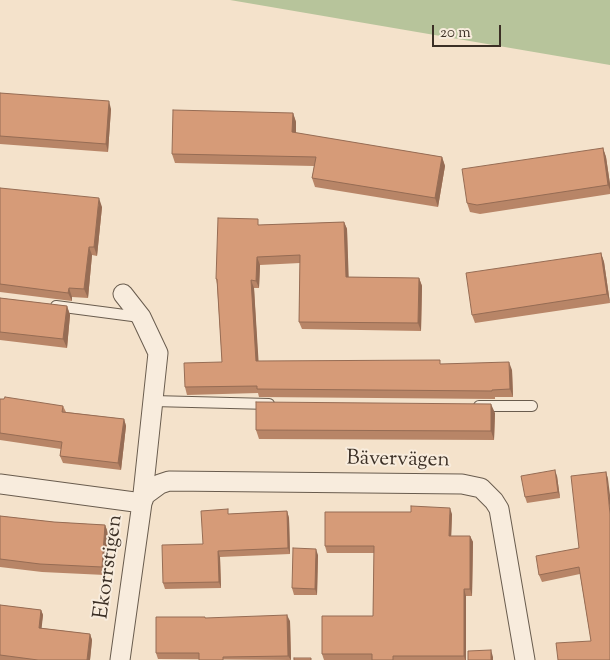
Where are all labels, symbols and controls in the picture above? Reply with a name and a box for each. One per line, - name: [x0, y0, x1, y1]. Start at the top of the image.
- scale bar: [435, 15, 504, 47]
- text: 20 m: [440, 23, 471, 44]
- street label: Bävervägen: [346, 447, 450, 475]
- street label: Ekorrstigen: [90, 513, 130, 621]

